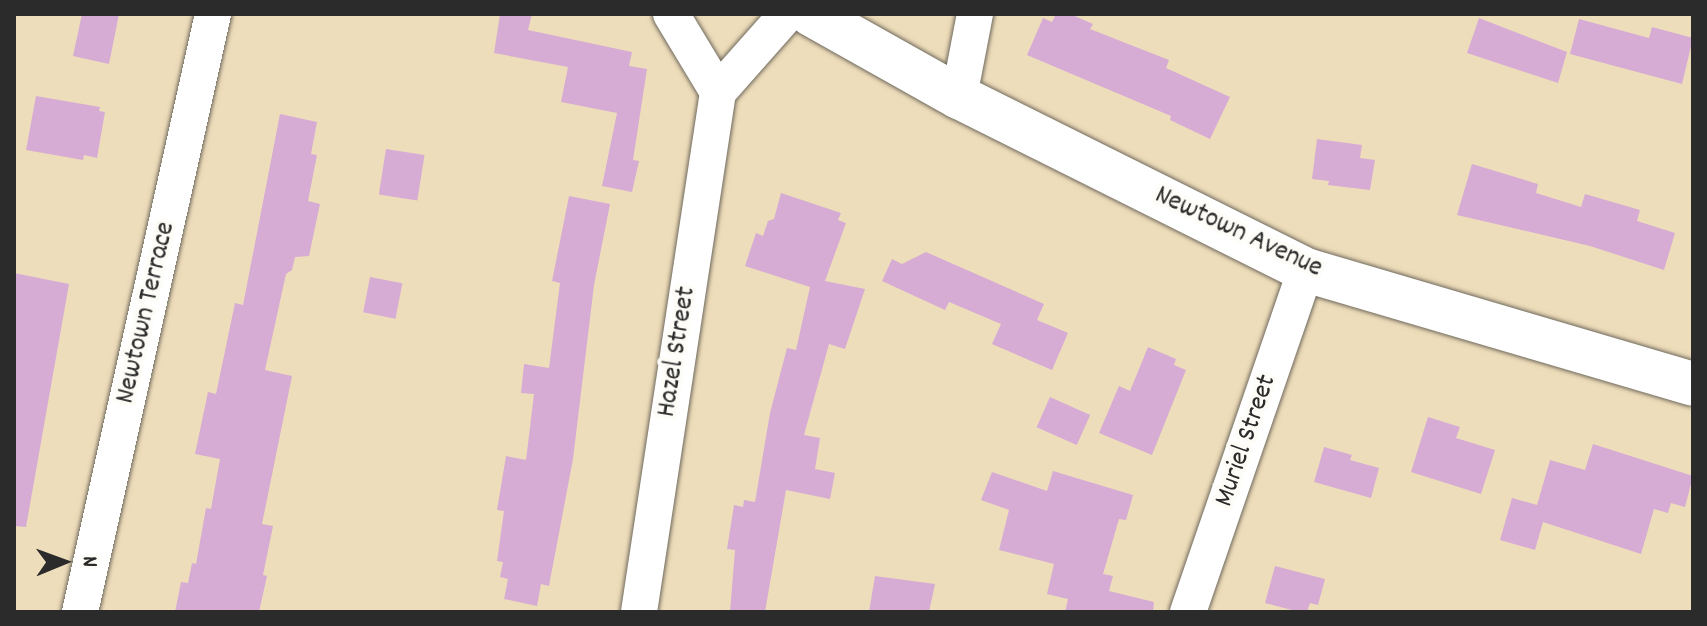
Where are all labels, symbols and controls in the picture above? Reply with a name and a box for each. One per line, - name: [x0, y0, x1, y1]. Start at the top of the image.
- street label: Newtown Avenue: [1149, 180, 1327, 286]
- street label: Newtown Terrace: [110, 219, 184, 407]
- street label: Hazel Street: [651, 284, 705, 420]
- street label: Muriel Street: [1209, 371, 1285, 511]
- north arrow: [24, 522, 104, 602]
- text: N: [73, 556, 104, 567]

